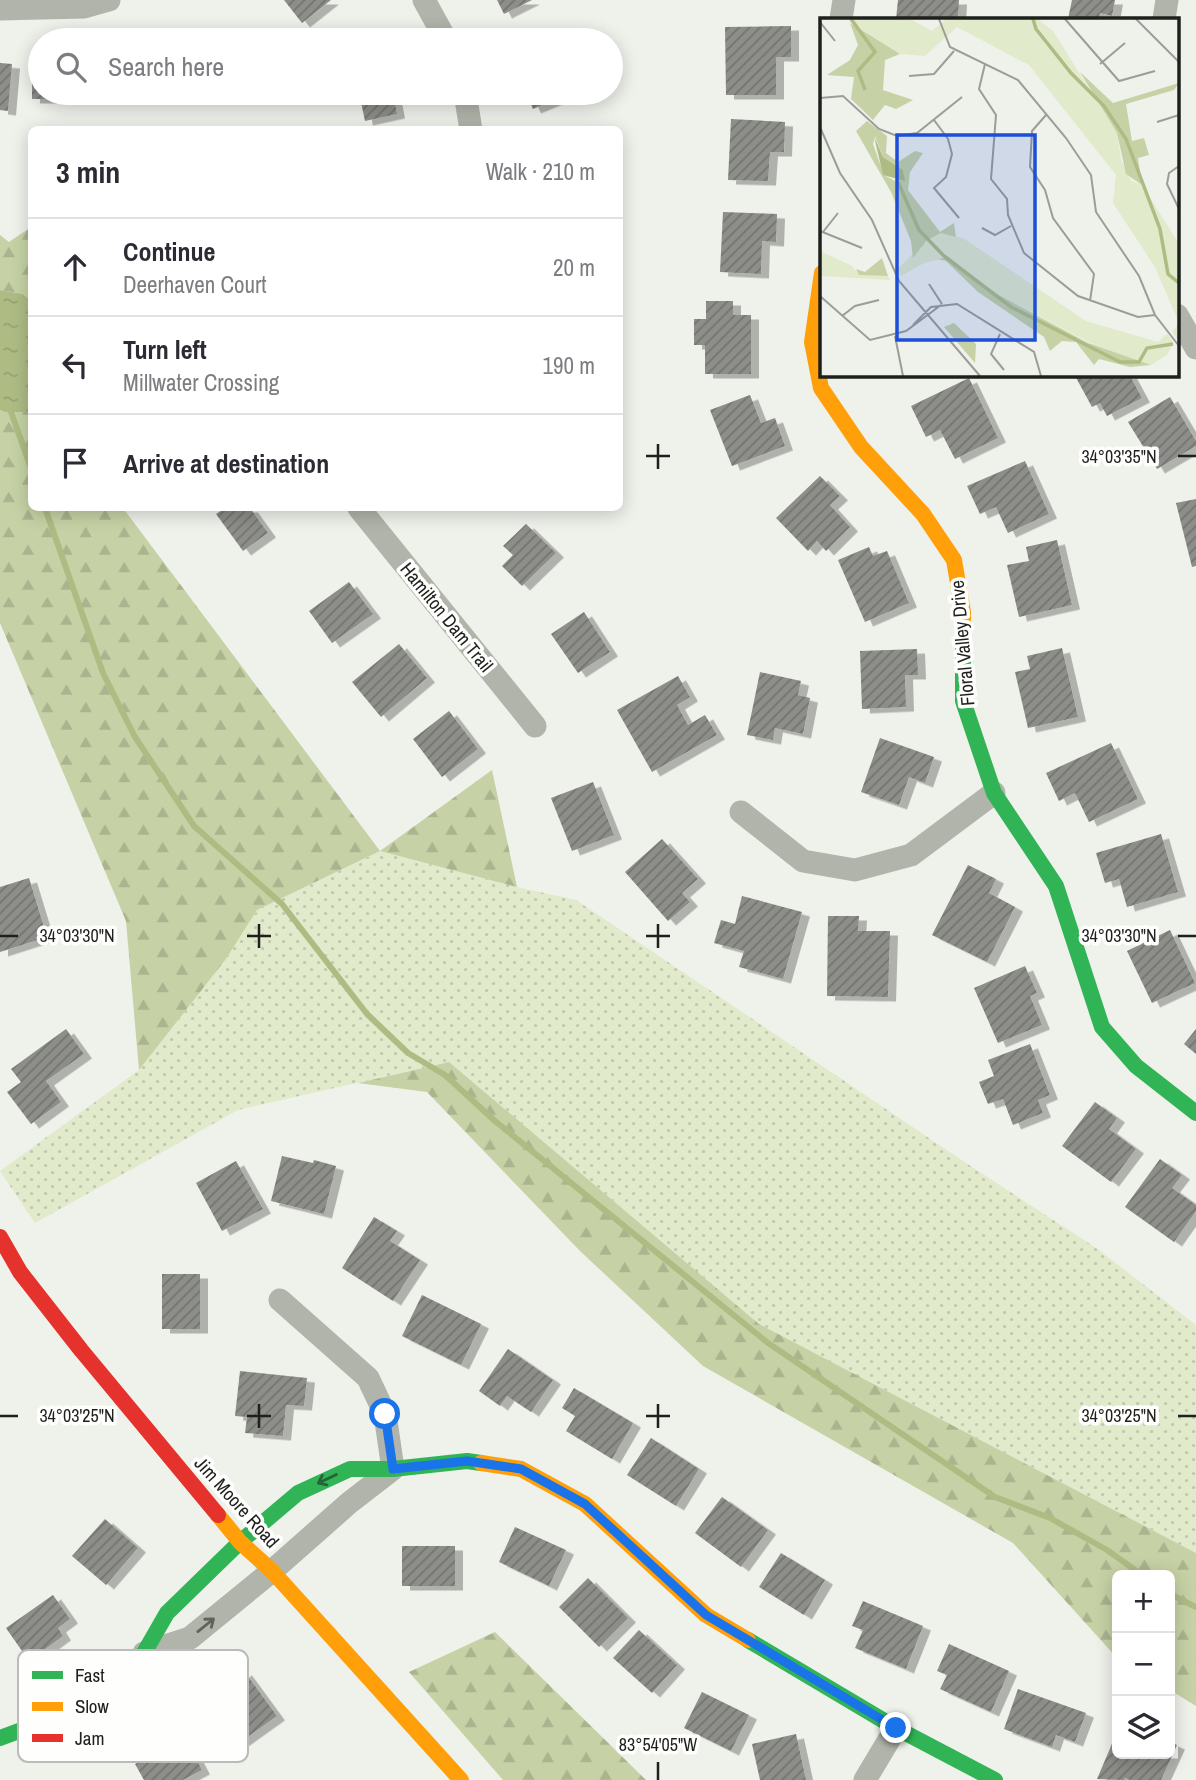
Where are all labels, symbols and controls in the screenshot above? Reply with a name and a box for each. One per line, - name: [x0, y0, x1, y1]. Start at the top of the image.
- inset map: [820, 18, 1178, 376]
- search box: [28, 28, 623, 105]
- icon: search: [52, 48, 90, 86]
- text: Search here: [108, 49, 224, 84]
- text: 3 min: [56, 152, 120, 192]
- text: Walk · 210 m: [486, 156, 595, 187]
- text: Continue: [123, 234, 215, 269]
- icon: ahead: [56, 248, 94, 286]
- text: 20 m: [553, 252, 595, 283]
- text: Deerhaven Court: [123, 269, 267, 300]
- text: Turn left: [123, 332, 207, 367]
- icon: left: [56, 346, 94, 384]
- text: 190 m: [543, 350, 595, 381]
- text: Millwater Crossing: [123, 367, 279, 398]
- icon: arrive: [56, 444, 94, 482]
- text: 34°03'35"N: [1081, 444, 1157, 469]
- text: Arrive at destination: [123, 446, 329, 481]
- street label: Hamilton Dam Trail: [395, 557, 499, 677]
- street label: Floral Valley Drive: [944, 579, 980, 707]
- text: 34°03'30"N: [39, 923, 115, 948]
- text: 34°03'30"N: [1081, 923, 1157, 948]
- route start: [369, 1398, 400, 1429]
- text: 34°03'25"N: [39, 1403, 115, 1428]
- text: 34°03'25"N: [1081, 1403, 1157, 1428]
- street label: Jim Moore Road: [189, 1451, 285, 1553]
- one-way arrow: [317, 1473, 338, 1487]
- map controls: [1112, 1570, 1175, 1759]
- button: +: [1112, 1570, 1175, 1633]
- one-way arrow: [196, 1617, 214, 1633]
- button: −: [1112, 1633, 1175, 1696]
- legend: [18, 1650, 248, 1762]
- text: Fast: [75, 1662, 105, 1688]
- text: Slow: [75, 1693, 110, 1719]
- button: layers: [1112, 1696, 1175, 1759]
- route end: [880, 1712, 911, 1743]
- text: Jam: [75, 1725, 104, 1751]
- text: 83°54'05"W: [619, 1732, 697, 1757]

